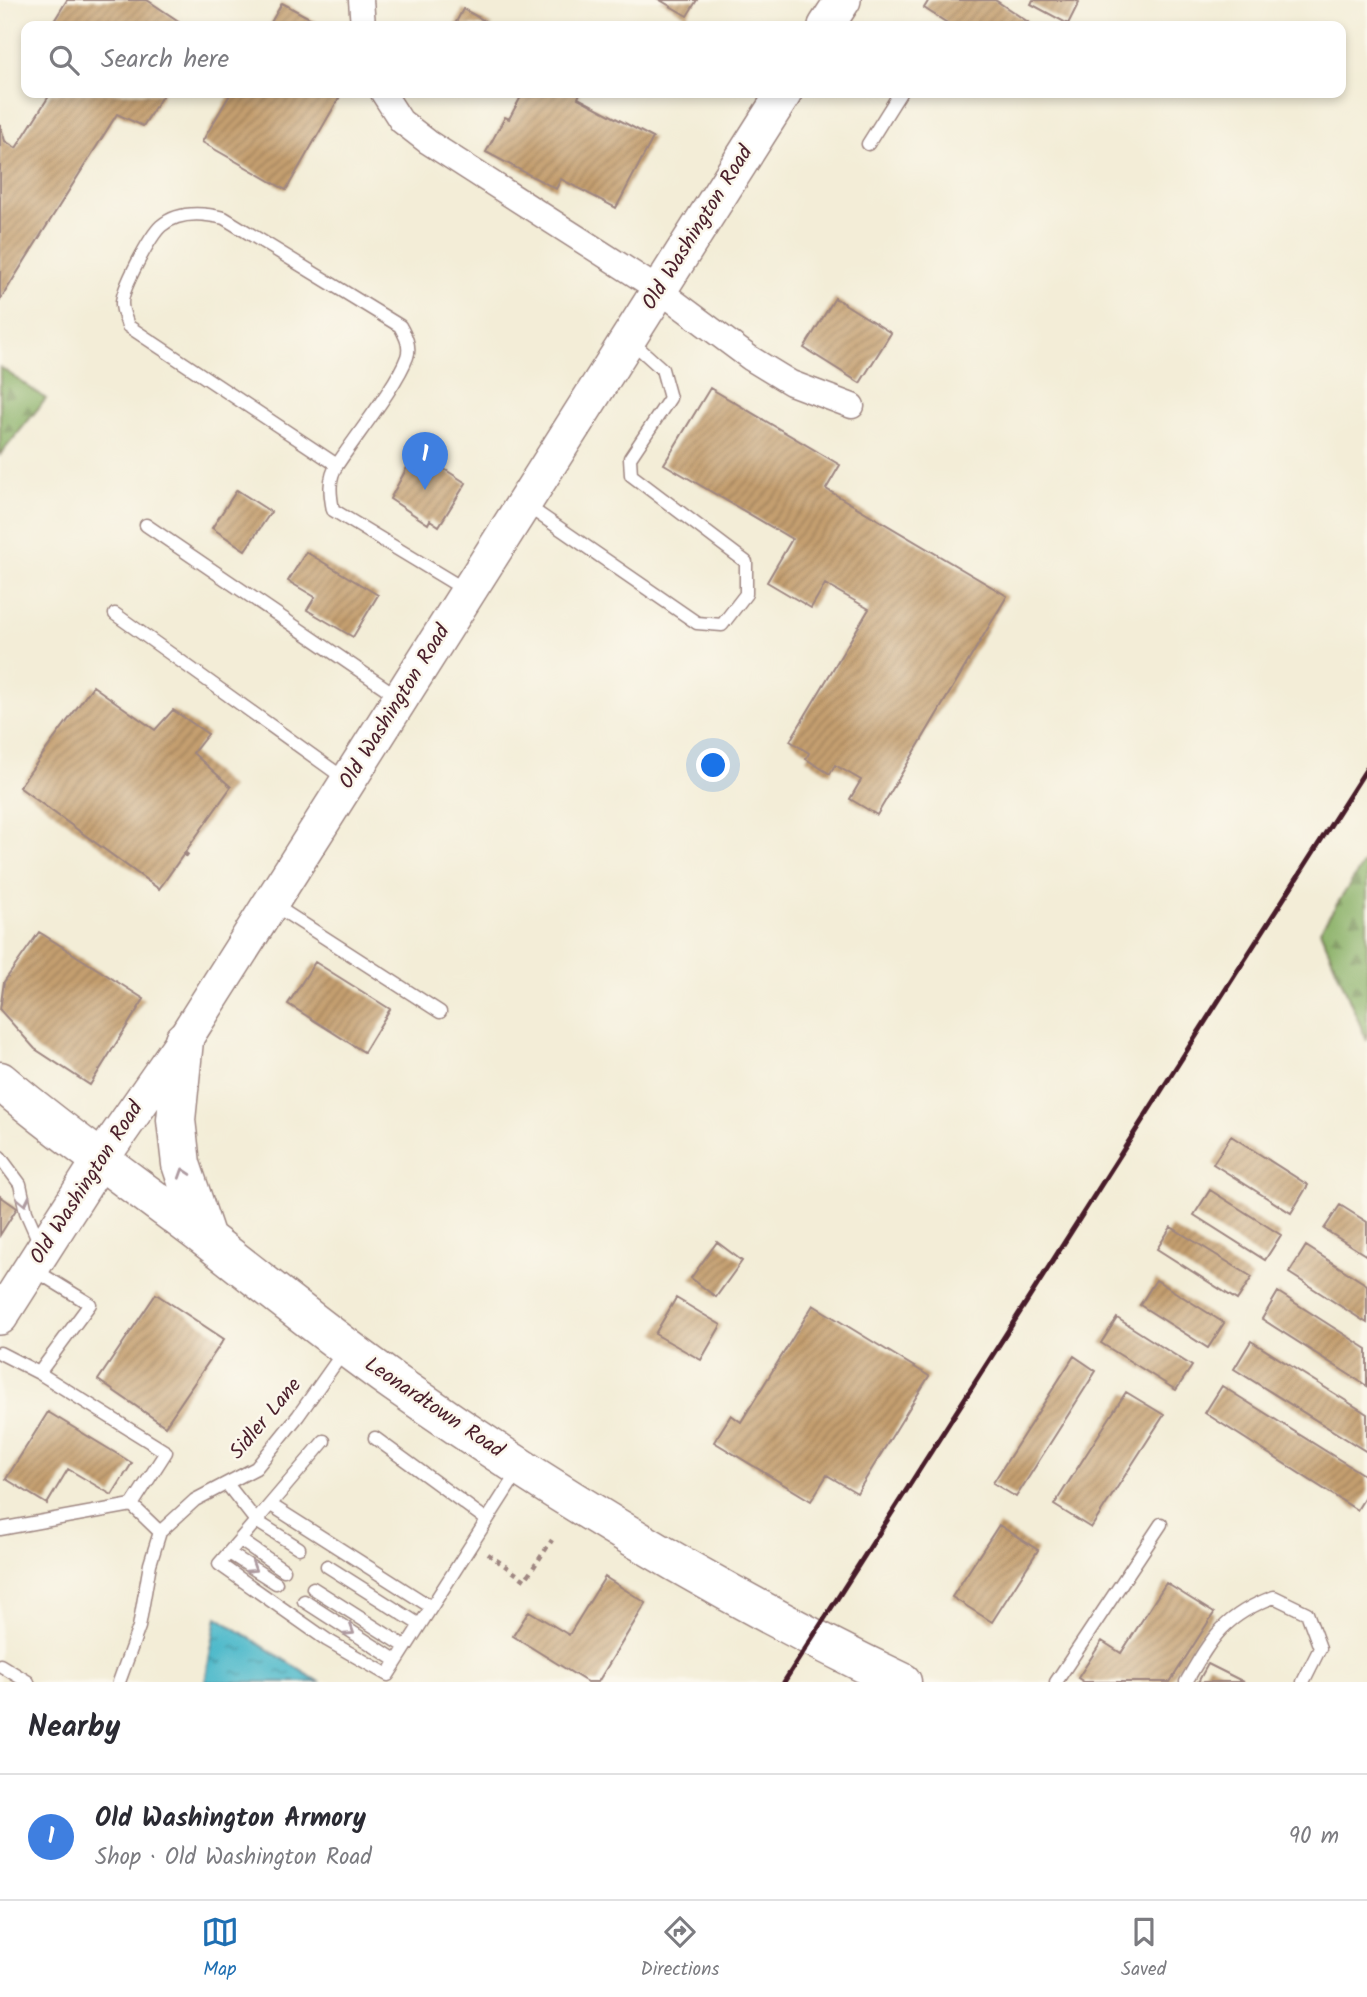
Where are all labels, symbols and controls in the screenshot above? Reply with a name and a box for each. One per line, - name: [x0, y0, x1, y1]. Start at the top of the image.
- search box: [21, 21, 1346, 98]
- text: Search here: [101, 39, 229, 81]
- icon: search: [45, 41, 83, 79]
- street label: Old Washington Road: [634, 139, 762, 317]
- pin: 1: [402, 432, 448, 490]
- street label: Old Washington Road: [331, 618, 459, 796]
- your location: [696, 748, 730, 782]
- street label: Old Washington Road: [22, 1094, 153, 1271]
- one-way arrow: [178, 1168, 193, 1180]
- one-way arrow: [16, 1195, 30, 1207]
- street label: Leonardtown Road: [357, 1349, 511, 1467]
- street label: Sidler Lane: [222, 1370, 311, 1467]
- one-way arrow: [245, 1559, 258, 1572]
- one-way arrow: [343, 1623, 356, 1636]
- text: Nearby: [28, 1704, 120, 1752]
- text: Old Washington Armory: [95, 1798, 366, 1840]
- text: 1: [48, 1819, 54, 1855]
- text: 90 m: [1289, 1819, 1339, 1855]
- text: Shop · Old Washington Road: [95, 1840, 372, 1876]
- tab: Map: [201, 1913, 239, 1985]
- tab: Directions: [641, 1913, 719, 1985]
- tab: Saved: [1121, 1913, 1166, 1985]

